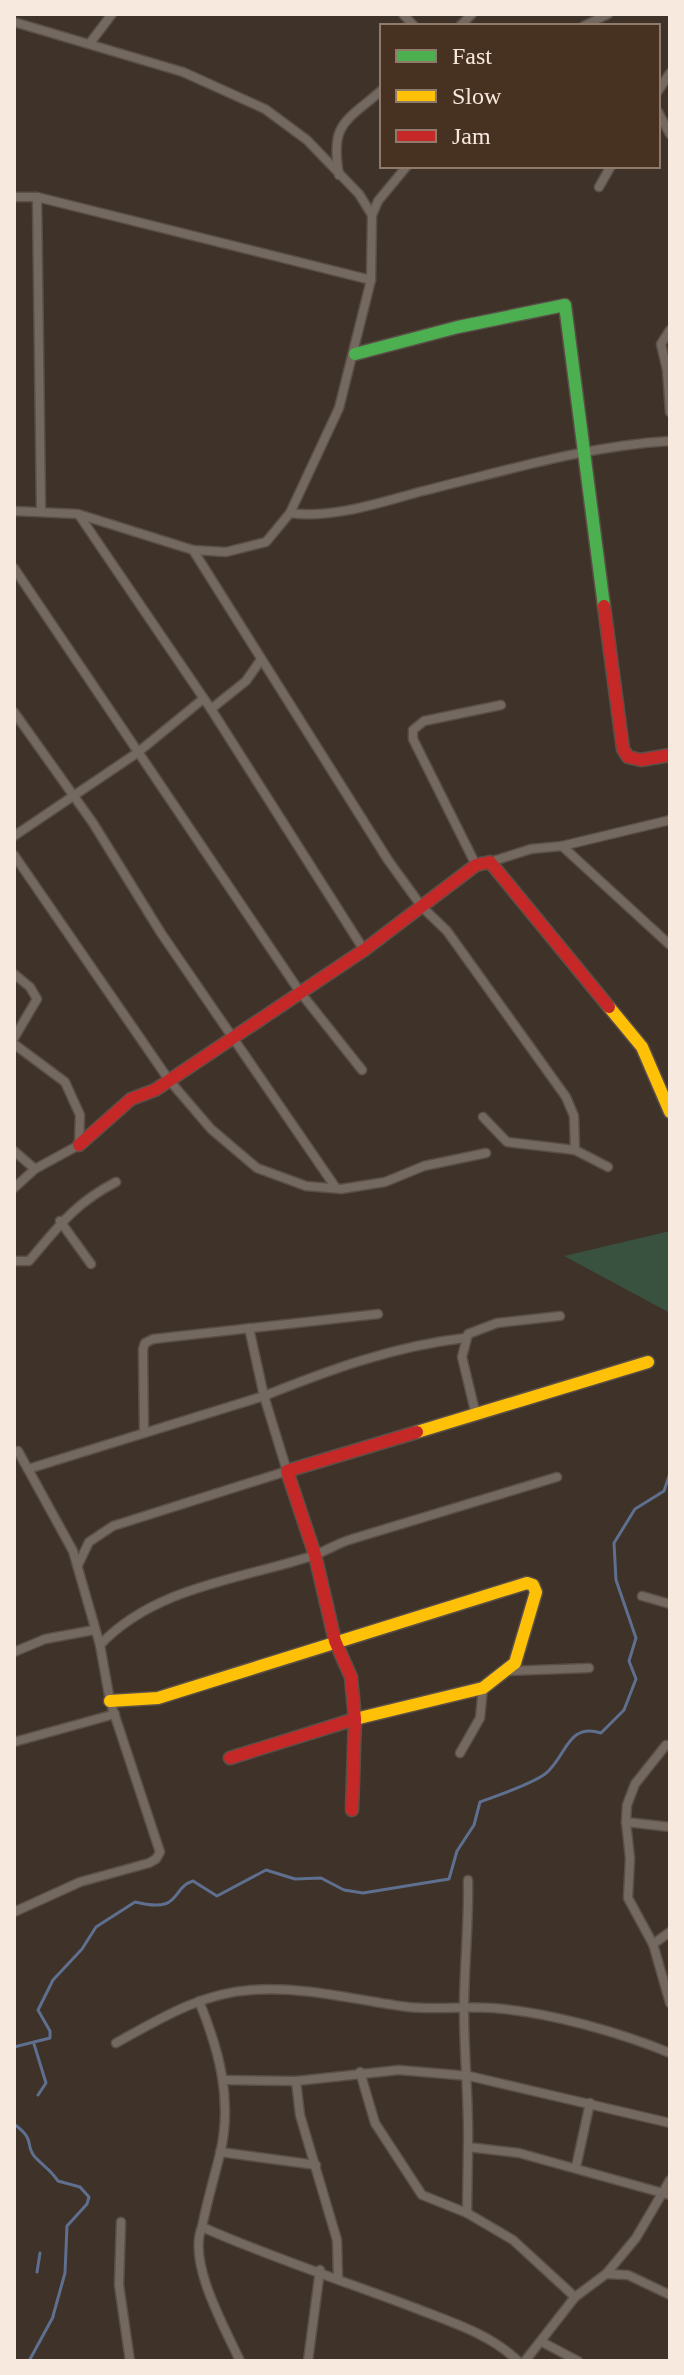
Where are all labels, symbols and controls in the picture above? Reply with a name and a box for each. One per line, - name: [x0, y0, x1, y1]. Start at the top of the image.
- legend: [380, 24, 660, 168]
- text: Fast: [452, 43, 492, 69]
- text: Slow: [452, 83, 502, 109]
- text: Jam: [452, 123, 491, 149]

